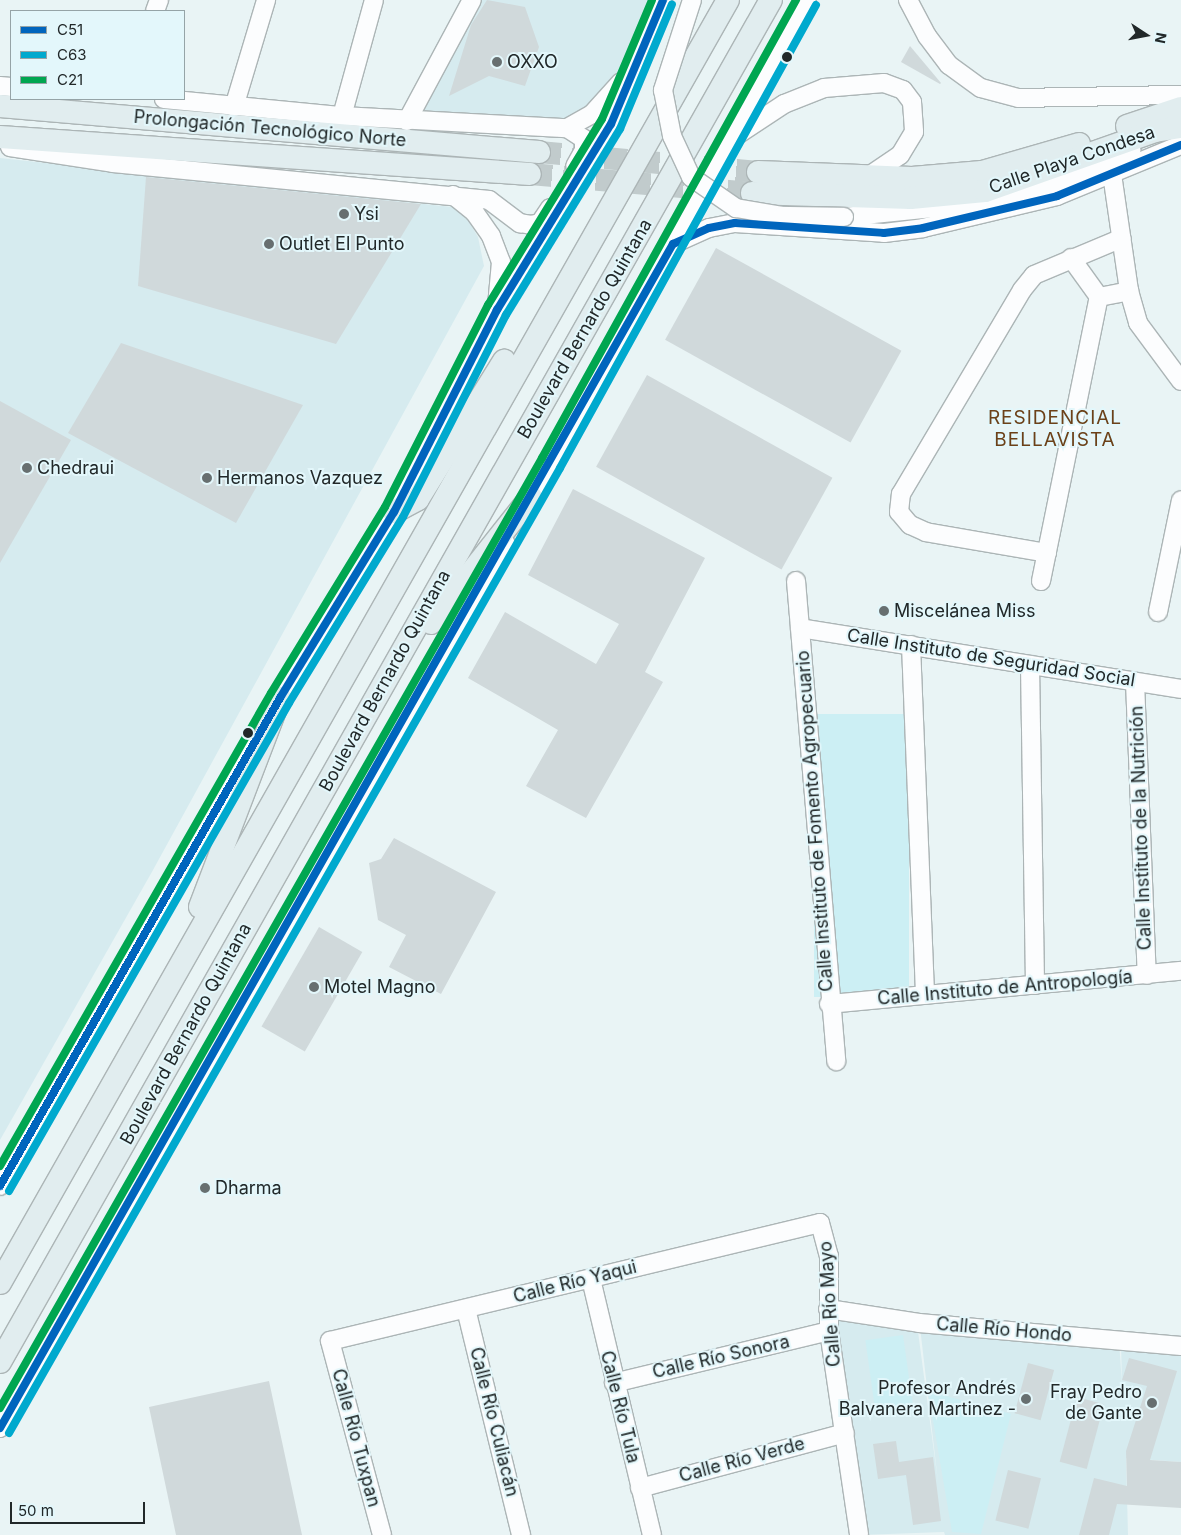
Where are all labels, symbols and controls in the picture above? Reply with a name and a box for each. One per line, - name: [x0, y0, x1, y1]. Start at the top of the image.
- legend: [10, 10, 185, 100]
- north arrow: [1121, 10, 1171, 60]
- text: C51: [57, 20, 83, 39]
- text: N: [1152, 31, 1171, 45]
- text: C63: [57, 45, 87, 64]
- place label: OXXO: [507, 51, 558, 73]
- unlabelled marker: [782, 52, 792, 62]
- marker: OXXO: [491, 56, 503, 68]
- text: C21: [57, 70, 83, 89]
- street label: Prolongación Tecnológico Norte: [133, 106, 407, 152]
- street label: Calle Playa Condesa: [986, 121, 1158, 199]
- place label: Ysi: [354, 203, 379, 225]
- marker: Ysi: [338, 208, 350, 220]
- street label: Boulevard Bernardo Quintana: [513, 215, 657, 443]
- place label: Outlet El Punto: [279, 233, 405, 255]
- marker: Outlet El Punto: [263, 238, 275, 250]
- district label: RESIDENCIAL BELLAVISTA: [987, 407, 1123, 451]
- place label: Chedraui: [37, 457, 114, 479]
- marker: Chedraui: [21, 462, 33, 474]
- place label: Hermanos Vazquez: [217, 467, 383, 489]
- marker: Hermanos Vazquez: [201, 472, 213, 484]
- street label: Boulevard Bernardo Quintana: [315, 566, 455, 796]
- place label: Miscelánea Miss: [894, 600, 1035, 622]
- marker: Miscelánea Miss: [878, 605, 890, 617]
- street label: Calle Instituto de Seguridad Social: [845, 625, 1137, 691]
- street label: Calle Instituto de Fomento Agropecuario: [792, 650, 838, 992]
- street label: Calle Instituto de la Nutrición: [1126, 705, 1156, 951]
- unlabelled marker: [243, 728, 253, 738]
- street label: Boulevard Bernardo Quintana: [116, 919, 256, 1149]
- street label: Calle Instituto de Antropología: [876, 966, 1134, 1010]
- place label: Motel Magno: [324, 976, 436, 998]
- marker: Motel Magno: [308, 981, 320, 993]
- place label: Dharma: [215, 1177, 282, 1199]
- marker: Dharma: [199, 1182, 211, 1194]
- street label: Calle Río Mayo: [815, 1240, 845, 1368]
- street label: Calle Río Yaqui: [511, 1256, 639, 1308]
- street label: Calle Río Hondo: [935, 1313, 1073, 1347]
- street label: Calle Río Sonora: [650, 1331, 792, 1383]
- street label: Calle Río Culiacán: [465, 1345, 523, 1499]
- street label: Calle Río Tula: [596, 1349, 644, 1465]
- street label: Calle Río Tuxpan: [327, 1367, 385, 1509]
- place label: Profesor Andrés Balvanera Martinez -: [839, 1378, 1016, 1420]
- place label: Fray Pedro de Gante: [1050, 1382, 1142, 1425]
- marker: Profesor Andrés Balvanera Martinez -: [1020, 1393, 1032, 1405]
- marker: Fray Pedro de Gante: [1146, 1397, 1158, 1409]
- street label: Calle Río Verde: [677, 1433, 807, 1487]
- scale bar: [12, 1492, 148, 1524]
- text: 50 m: [18, 1501, 54, 1520]

